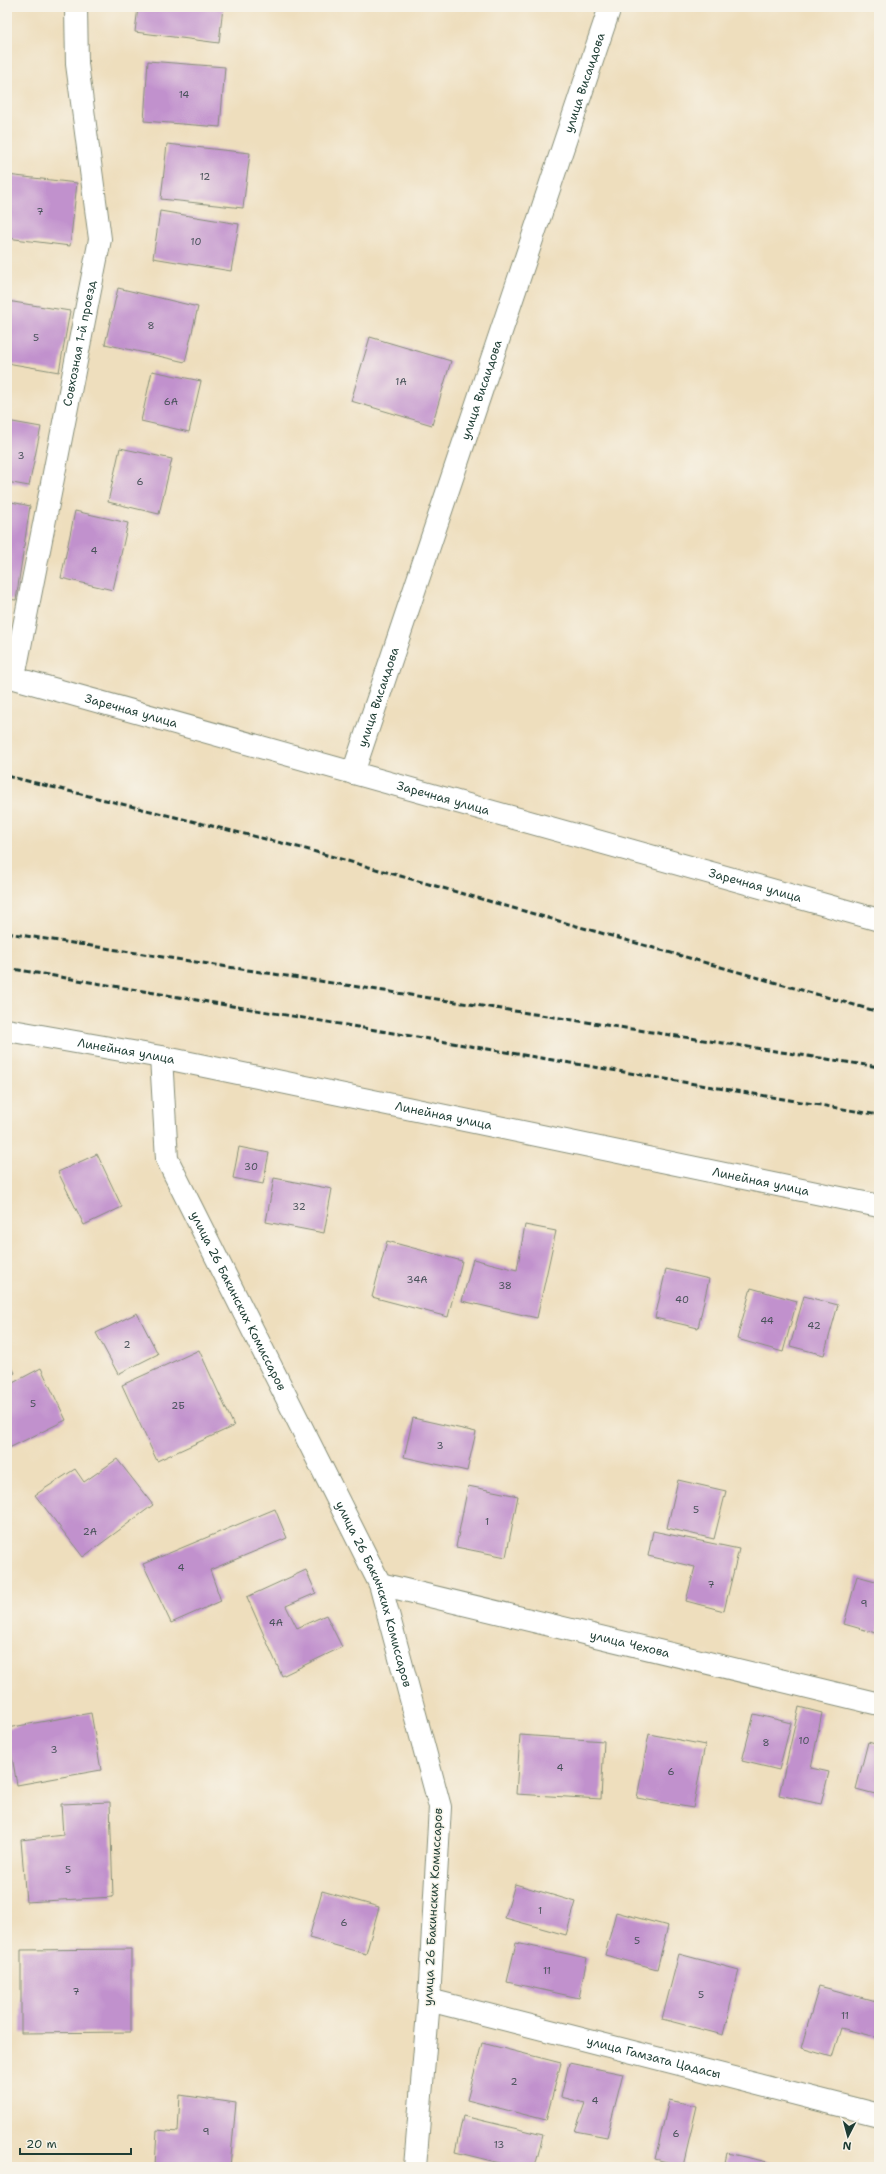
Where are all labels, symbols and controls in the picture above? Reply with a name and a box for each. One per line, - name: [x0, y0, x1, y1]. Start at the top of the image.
- street label: улица Висаидова: [560, 30, 609, 135]
- house number: 14: [179, 88, 189, 101]
- house number: 12: [200, 170, 210, 183]
- house number: 7: [37, 205, 44, 218]
- house number: 10: [191, 235, 201, 248]
- street label: Совхозная 1-й проезд: [59, 279, 100, 408]
- house number: 8: [148, 319, 155, 332]
- house number: 5: [33, 331, 39, 344]
- street label: улица Висаидова: [457, 337, 506, 442]
- house number: 1А: [395, 375, 407, 388]
- house number: 6А: [164, 395, 178, 408]
- house number: 3: [18, 449, 25, 462]
- house number: 6: [137, 475, 144, 488]
- house number: 4: [91, 544, 98, 557]
- street label: улица Висаидова: [354, 645, 403, 749]
- street label: Заречная улица: [83, 690, 180, 732]
- street label: Заречная улица: [395, 777, 492, 819]
- street label: Заречная улица: [707, 865, 804, 906]
- street label: Линейная улица: [76, 1034, 177, 1068]
- street label: Линейная улица: [394, 1098, 494, 1134]
- house number: 30: [244, 1160, 258, 1173]
- street label: Линейная улица: [711, 1164, 811, 1199]
- house number: 32: [292, 1200, 306, 1213]
- street label: улица 26 Бакинских Комиссаров: [187, 1209, 290, 1393]
- house number: 34А: [407, 1273, 427, 1286]
- house number: 38: [498, 1279, 512, 1292]
- house number: 40: [675, 1293, 689, 1306]
- house number: 44: [760, 1314, 774, 1327]
- house number: 42: [807, 1319, 821, 1332]
- house number: 2: [124, 1338, 131, 1351]
- house number: 5: [30, 1397, 36, 1410]
- house number: 2Б: [171, 1399, 185, 1412]
- house number: 3: [437, 1439, 444, 1452]
- street label: улица 26 Бакинских Комиссаров: [332, 1498, 415, 1689]
- house number: 5: [693, 1503, 699, 1516]
- house number: 1: [485, 1515, 489, 1528]
- house number: 2А: [83, 1525, 97, 1538]
- house number: 4: [178, 1561, 185, 1574]
- house number: 7: [708, 1578, 715, 1591]
- house number: 9: [861, 1597, 868, 1610]
- house number: 4А: [269, 1616, 283, 1629]
- street label: улица Чехова: [588, 1627, 672, 1662]
- house number: 10: [799, 1734, 809, 1747]
- house number: 8: [763, 1736, 770, 1749]
- house number: 3: [51, 1743, 58, 1756]
- house number: 4: [557, 1761, 564, 1774]
- house number: 6: [668, 1765, 675, 1778]
- street label: улица 26 Бакинских Комиссаров: [420, 1808, 446, 2006]
- house number: 5: [65, 1863, 71, 1876]
- house number: 1: [538, 1904, 542, 1917]
- house number: 6: [341, 1916, 348, 1929]
- house number: 5: [634, 1934, 640, 1947]
- house number: 11: [543, 1964, 551, 1977]
- house number: 7: [73, 1985, 80, 1998]
- house number: 5: [698, 1988, 704, 2001]
- house number: 11: [841, 2009, 849, 2022]
- street label: улица Гамзата Цадасы: [585, 2033, 722, 2082]
- house number: 2: [511, 2075, 518, 2088]
- house number: 4: [592, 2094, 599, 2107]
- north arrow: [828, 2116, 868, 2156]
- house number: 9: [203, 2125, 210, 2138]
- house number: 6: [673, 2127, 680, 2140]
- scale bar: [20, 2130, 131, 2156]
- text: 20 m: [26, 2136, 57, 2152]
- house number: 13: [494, 2138, 504, 2151]
- text: N: [842, 2138, 852, 2153]

